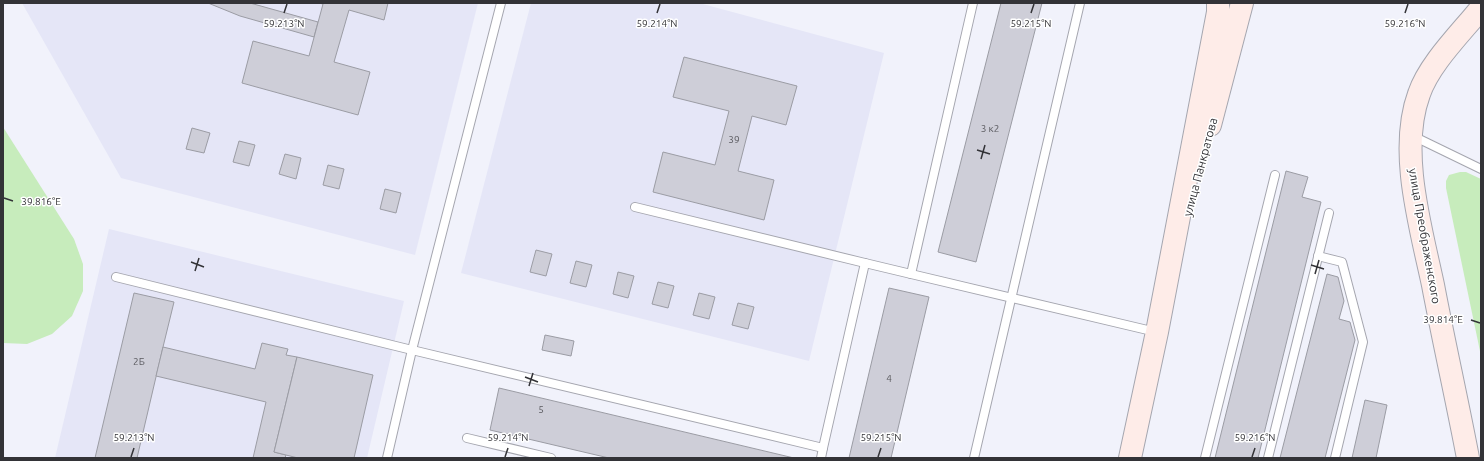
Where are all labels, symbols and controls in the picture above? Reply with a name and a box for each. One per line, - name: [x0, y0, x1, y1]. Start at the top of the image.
- text: 59.213°N: [263, 18, 305, 29]
- text: 59.214°N: [636, 18, 678, 29]
- text: 59.215°N: [1010, 18, 1052, 29]
- text: 59.216°N: [1384, 18, 1426, 29]
- street label: улица Панкратова: [1181, 116, 1219, 218]
- house number: 3 к2: [981, 123, 999, 134]
- house number: 39: [728, 134, 740, 145]
- street label: улица Преображенского: [1407, 167, 1443, 305]
- text: 39.816°E: [21, 196, 61, 207]
- text: 39.814°E: [1423, 314, 1463, 325]
- house number: 2Б: [133, 356, 145, 367]
- house number: 4: [886, 373, 892, 384]
- house number: 5: [538, 404, 544, 415]
- text: 59.213°N: [113, 432, 155, 443]
- text: 59.214°N: [487, 432, 529, 443]
- text: 59.215°N: [860, 432, 902, 443]
- text: 59.216°N: [1234, 432, 1276, 443]

